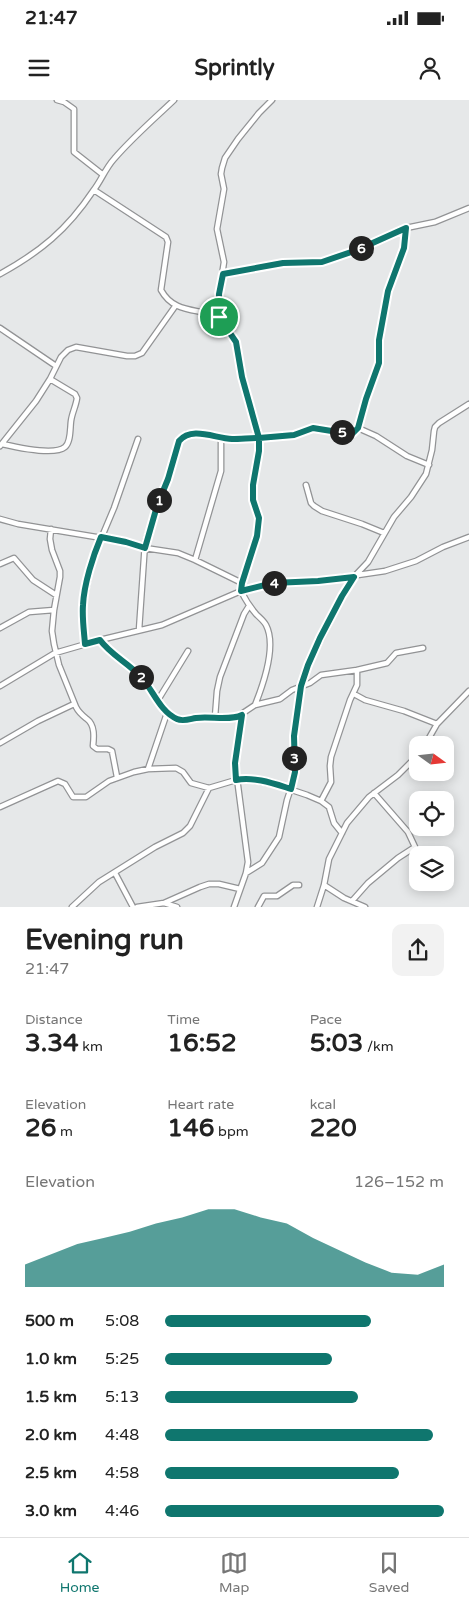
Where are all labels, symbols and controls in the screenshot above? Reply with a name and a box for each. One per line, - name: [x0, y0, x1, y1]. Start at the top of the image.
- text: 21:47: [25, 7, 78, 29]
- icon: menu: [25, 54, 53, 82]
- icon: person: [416, 54, 444, 82]
- text: Sprintly: [195, 55, 275, 81]
- pin: 6: [348, 236, 374, 260]
- text: 6: [357, 240, 366, 257]
- pin: [198, 296, 240, 338]
- icon: arrive: [205, 303, 233, 331]
- pin: 5: [330, 420, 354, 444]
- text: 5: [338, 424, 347, 441]
- pin: 1: [146, 488, 172, 512]
- text: 1: [155, 492, 164, 509]
- pin: 4: [262, 570, 286, 596]
- text: 4: [270, 575, 279, 592]
- pin: 2: [128, 664, 154, 690]
- text: 2: [137, 669, 146, 686]
- north arrow: [409, 736, 454, 781]
- map controls: [409, 736, 454, 891]
- pin: 3: [282, 746, 306, 770]
- text: 3: [290, 750, 299, 767]
- button: locate: [409, 791, 454, 836]
- button: layers: [409, 846, 454, 891]
- text: Evening run: [25, 923, 184, 957]
- button: share: [392, 924, 444, 976]
- text: 21:47: [25, 959, 69, 979]
- text: Distance: [25, 1011, 83, 1028]
- text: Time: [167, 1011, 200, 1028]
- text: Pace: [310, 1011, 342, 1028]
- text: 3.34: [25, 1028, 79, 1058]
- text: 16:52: [167, 1028, 237, 1058]
- text: 5:03: [310, 1028, 363, 1058]
- text: km: [79, 1038, 103, 1055]
- text: /km: [363, 1038, 394, 1055]
- text: Elevation: [25, 1096, 86, 1113]
- text: Heart rate: [167, 1096, 234, 1113]
- text: kcal: [310, 1096, 336, 1113]
- text: 26: [25, 1113, 56, 1143]
- text: 146: [167, 1113, 214, 1143]
- text: 220: [310, 1113, 357, 1143]
- text: m: [56, 1123, 73, 1140]
- text: bpm: [214, 1123, 249, 1140]
- text: Elevation: [25, 1172, 95, 1192]
- text: 126–152 m: [354, 1172, 444, 1192]
- text: 500 m: [25, 1311, 74, 1331]
- text: 5:08: [105, 1311, 139, 1331]
- text: 1.0 km: [25, 1349, 77, 1369]
- text: 5:25: [105, 1349, 139, 1369]
- text: 1.5 km: [25, 1387, 77, 1407]
- text: 5:13: [105, 1387, 139, 1407]
- text: 2.0 km: [25, 1425, 77, 1445]
- text: 4:48: [105, 1425, 139, 1445]
- text: 2.5 km: [25, 1463, 77, 1483]
- text: 4:58: [105, 1463, 139, 1483]
- text: 3.0 km: [25, 1501, 77, 1521]
- text: 4:46: [105, 1501, 139, 1521]
- tab: Home: [60, 1549, 99, 1596]
- tab: Map: [219, 1549, 249, 1596]
- tab: Saved: [369, 1549, 409, 1596]

